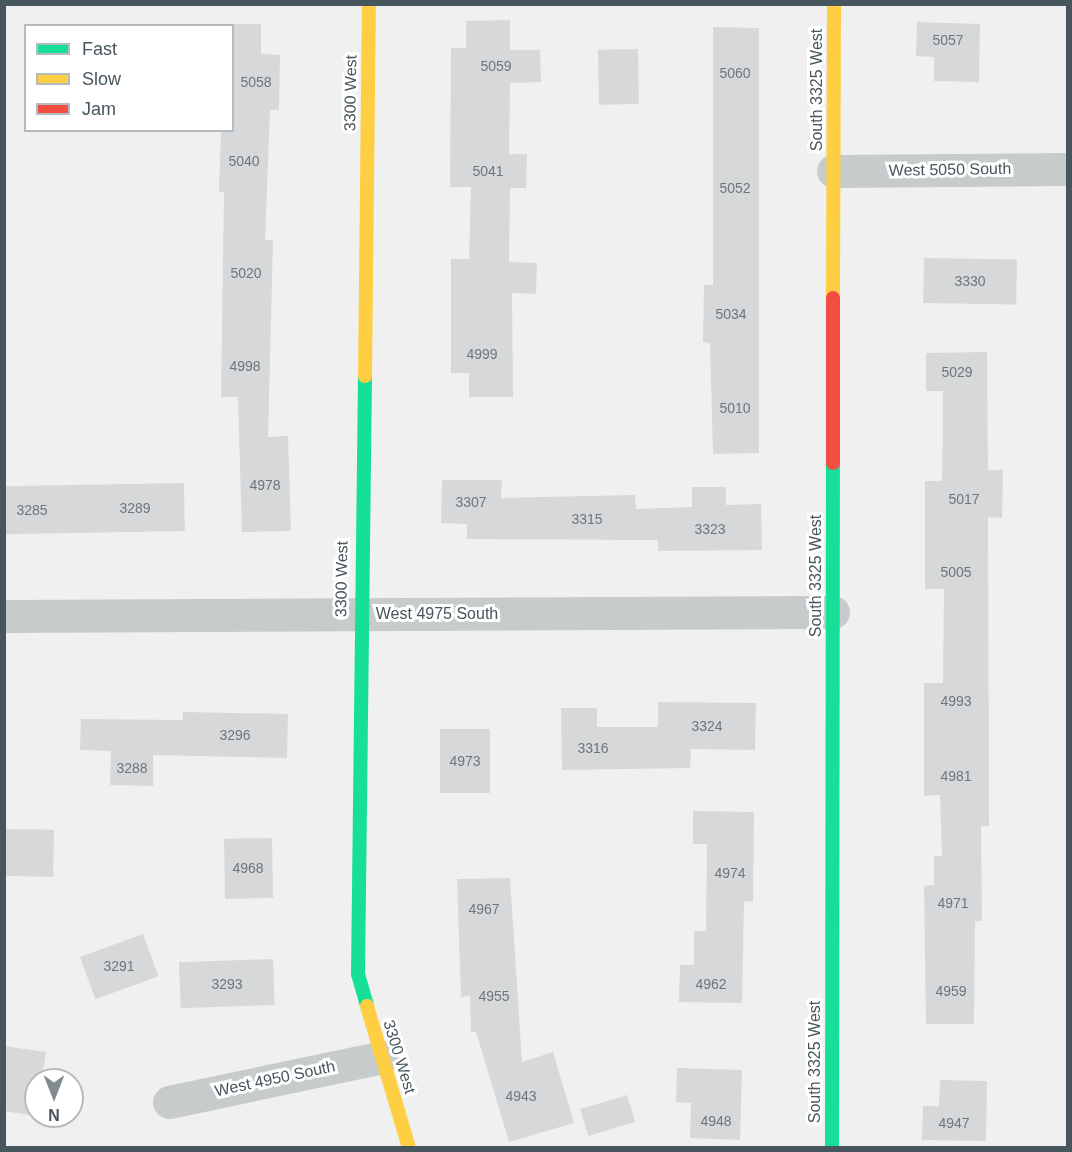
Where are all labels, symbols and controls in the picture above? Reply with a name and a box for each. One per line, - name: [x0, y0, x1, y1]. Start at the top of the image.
- legend: [24, 24, 234, 132]
- street label: South 3325 West: [807, 29, 827, 151]
- house number: 5057: [932, 32, 964, 48]
- text: Fast: [82, 39, 117, 59]
- street label: 3300 West: [341, 55, 361, 131]
- house number: 5059: [480, 58, 512, 74]
- house number: 5060: [719, 65, 751, 81]
- text: Slow: [82, 69, 121, 89]
- house number: 5058: [240, 74, 272, 90]
- text: Jam: [82, 99, 116, 119]
- house number: 5040: [228, 153, 260, 169]
- street label: West 5050 South: [889, 159, 1011, 181]
- house number: 5041: [472, 163, 504, 179]
- house number: 5052: [719, 180, 751, 196]
- house number: 5020: [230, 265, 262, 281]
- house number: 3330: [954, 273, 986, 289]
- house number: 5034: [715, 306, 747, 322]
- house number: 4999: [466, 346, 498, 362]
- house number: 4998: [229, 358, 261, 374]
- house number: 5029: [941, 364, 973, 380]
- house number: 5010: [719, 400, 751, 416]
- house number: 4978: [249, 477, 281, 493]
- house number: 5017: [948, 491, 980, 507]
- house number: 3307: [455, 494, 487, 510]
- house number: 3289: [119, 500, 151, 516]
- house number: 3285: [16, 502, 48, 518]
- house number: 3315: [571, 511, 603, 527]
- street label: South 3325 West: [806, 515, 826, 637]
- house number: 3323: [694, 521, 726, 537]
- street label: 3300 West: [332, 541, 352, 617]
- house number: 5005: [940, 564, 972, 580]
- street label: West 4975 South: [376, 604, 498, 624]
- house number: 4993: [940, 693, 972, 709]
- house number: 3324: [691, 718, 723, 734]
- house number: 3296: [219, 727, 251, 743]
- house number: 3316: [577, 740, 609, 756]
- house number: 4973: [449, 753, 481, 769]
- house number: 3288: [116, 760, 148, 776]
- house number: 4981: [940, 768, 972, 784]
- house number: 4968: [232, 860, 264, 876]
- house number: 4974: [714, 865, 746, 881]
- house number: 4971: [937, 895, 969, 911]
- house number: 4967: [468, 901, 500, 917]
- house number: 3291: [103, 958, 135, 974]
- house number: 3293: [211, 976, 243, 992]
- house number: 4962: [695, 976, 727, 992]
- house number: 4959: [935, 983, 967, 999]
- house number: 4955: [478, 988, 510, 1004]
- street label: South 3325 West: [805, 1001, 825, 1123]
- street label: 3300 West: [379, 1018, 419, 1096]
- street label: West 4950 South: [213, 1057, 337, 1101]
- north arrow: [24, 1068, 84, 1128]
- house number: 4943: [505, 1088, 537, 1104]
- text: N: [48, 1106, 60, 1123]
- house number: 4948: [700, 1113, 732, 1129]
- house number: 4947: [938, 1115, 970, 1131]

